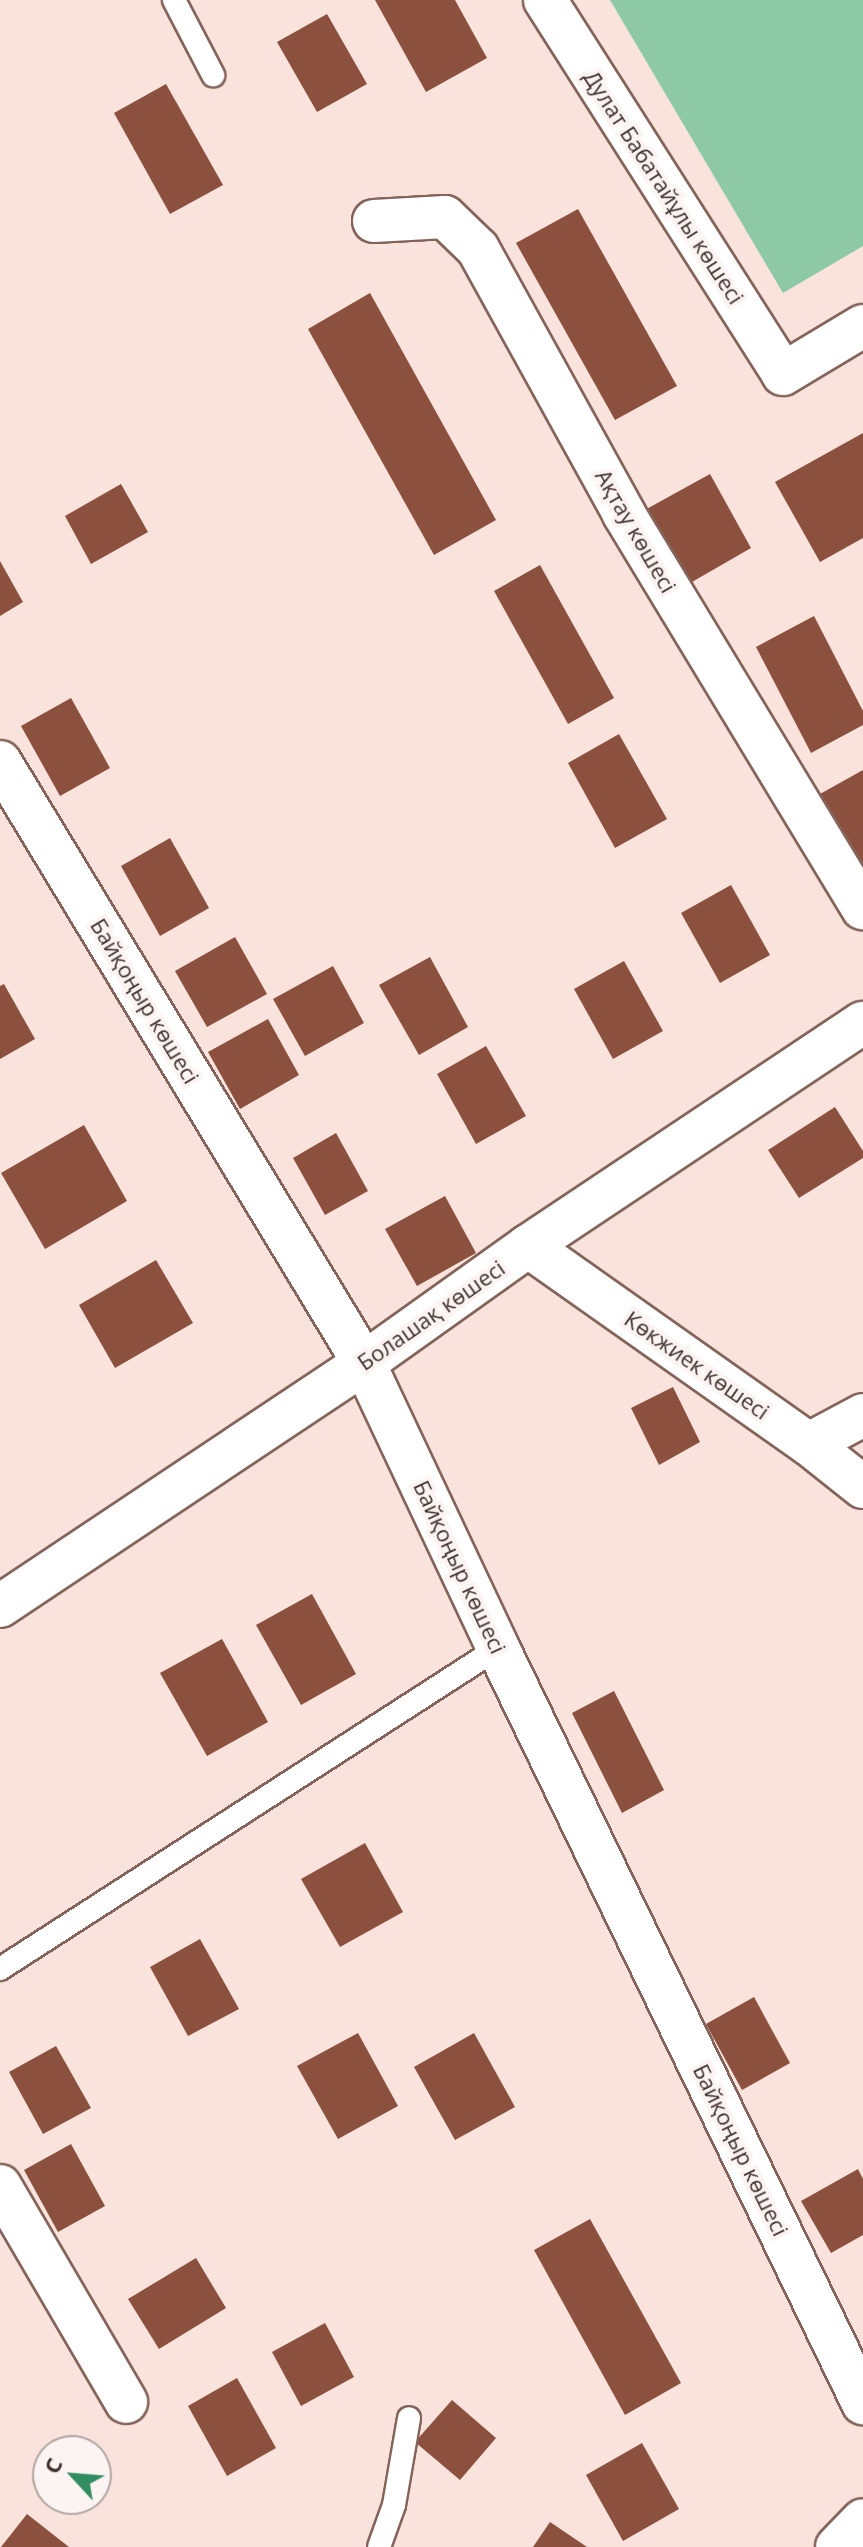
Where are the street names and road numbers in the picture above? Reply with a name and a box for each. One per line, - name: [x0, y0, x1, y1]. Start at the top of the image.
- street label: Дулат Бабатайұлы көшесі: [578, 65, 750, 309]
- street label: Ақтау көшесі: [590, 465, 682, 597]
- street label: Байқоңыр көшесі: [85, 914, 205, 1088]
- street label: Болашақ көшесі: [352, 1254, 510, 1376]
- street label: Көкжиек көшесі: [620, 1305, 774, 1425]
- street label: Байқоңыр көшесі: [408, 1476, 512, 1658]
- street label: Байқоңыр көшесі: [688, 2060, 794, 2240]

